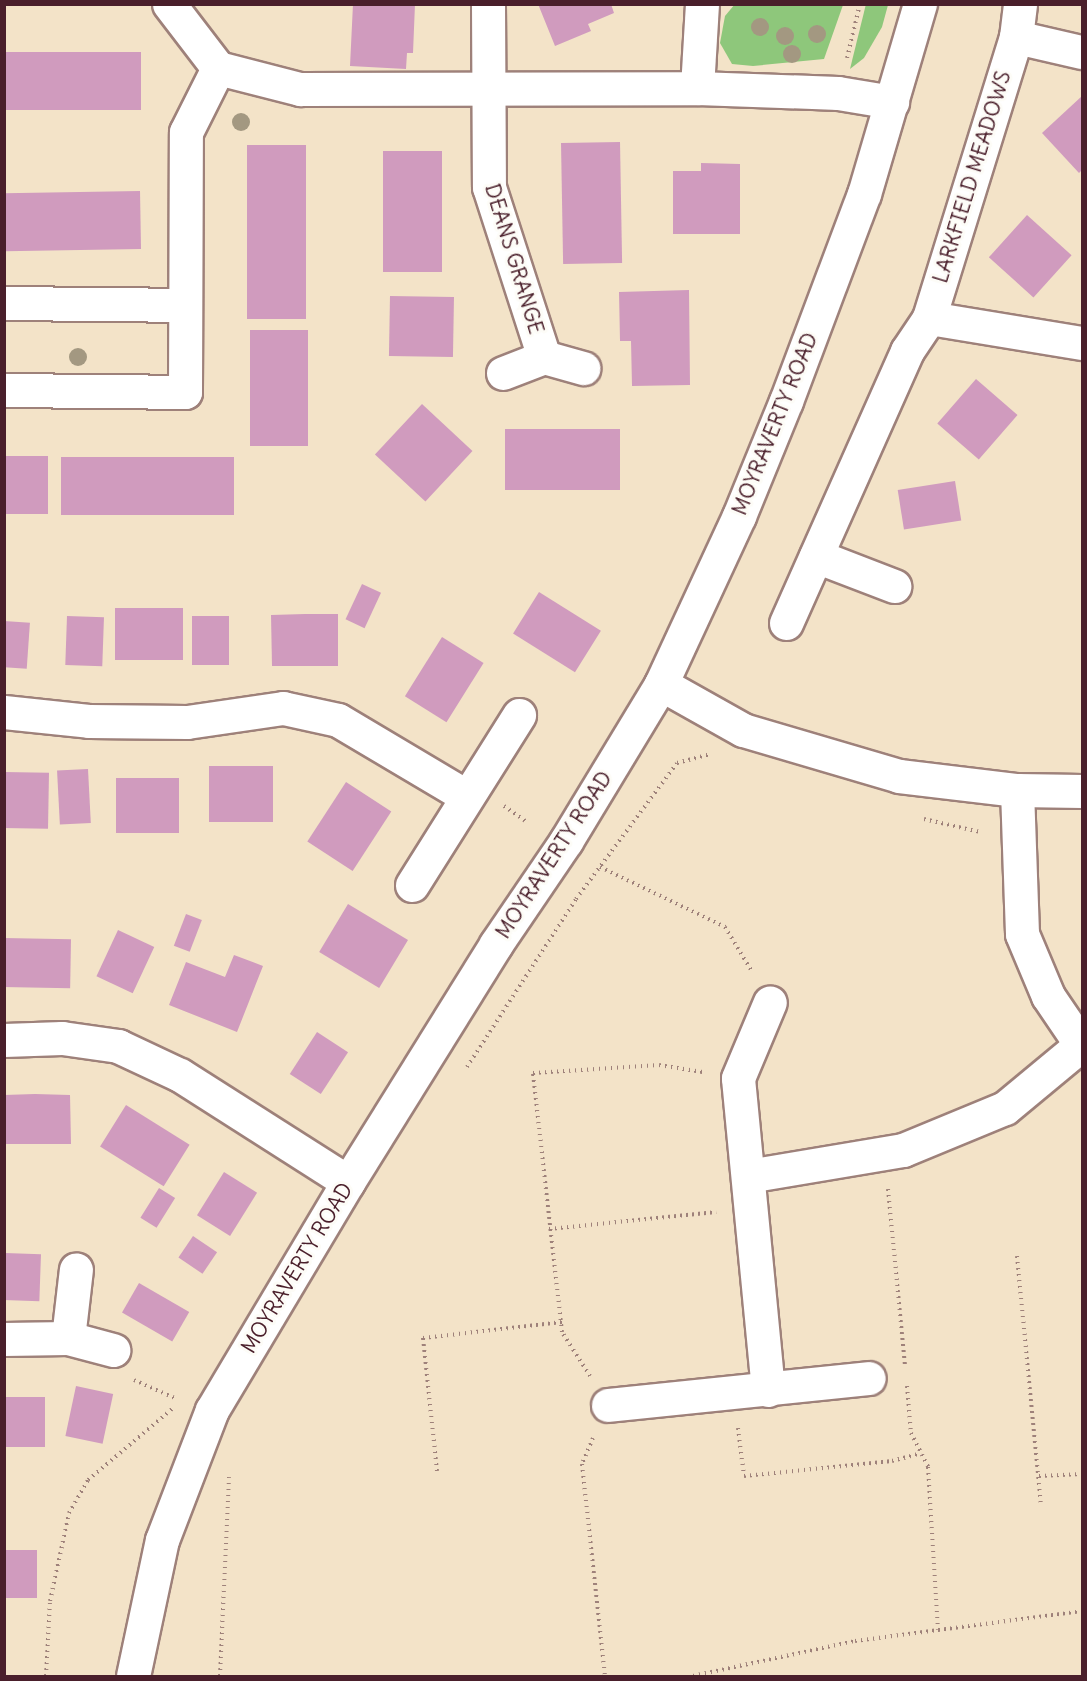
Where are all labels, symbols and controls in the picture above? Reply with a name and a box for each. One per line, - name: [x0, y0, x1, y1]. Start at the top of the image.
- street label: LARKFIELD MEADOWS: [928, 68, 1016, 286]
- street label: DEANS GRANGE: [479, 181, 549, 337]
- street label: MOYRAVERTY ROAD: [727, 329, 823, 519]
- street label: MOYRAVERTY ROAD: [490, 767, 618, 943]
- street label: MOYRAVERTY ROAD: [236, 1178, 358, 1358]

